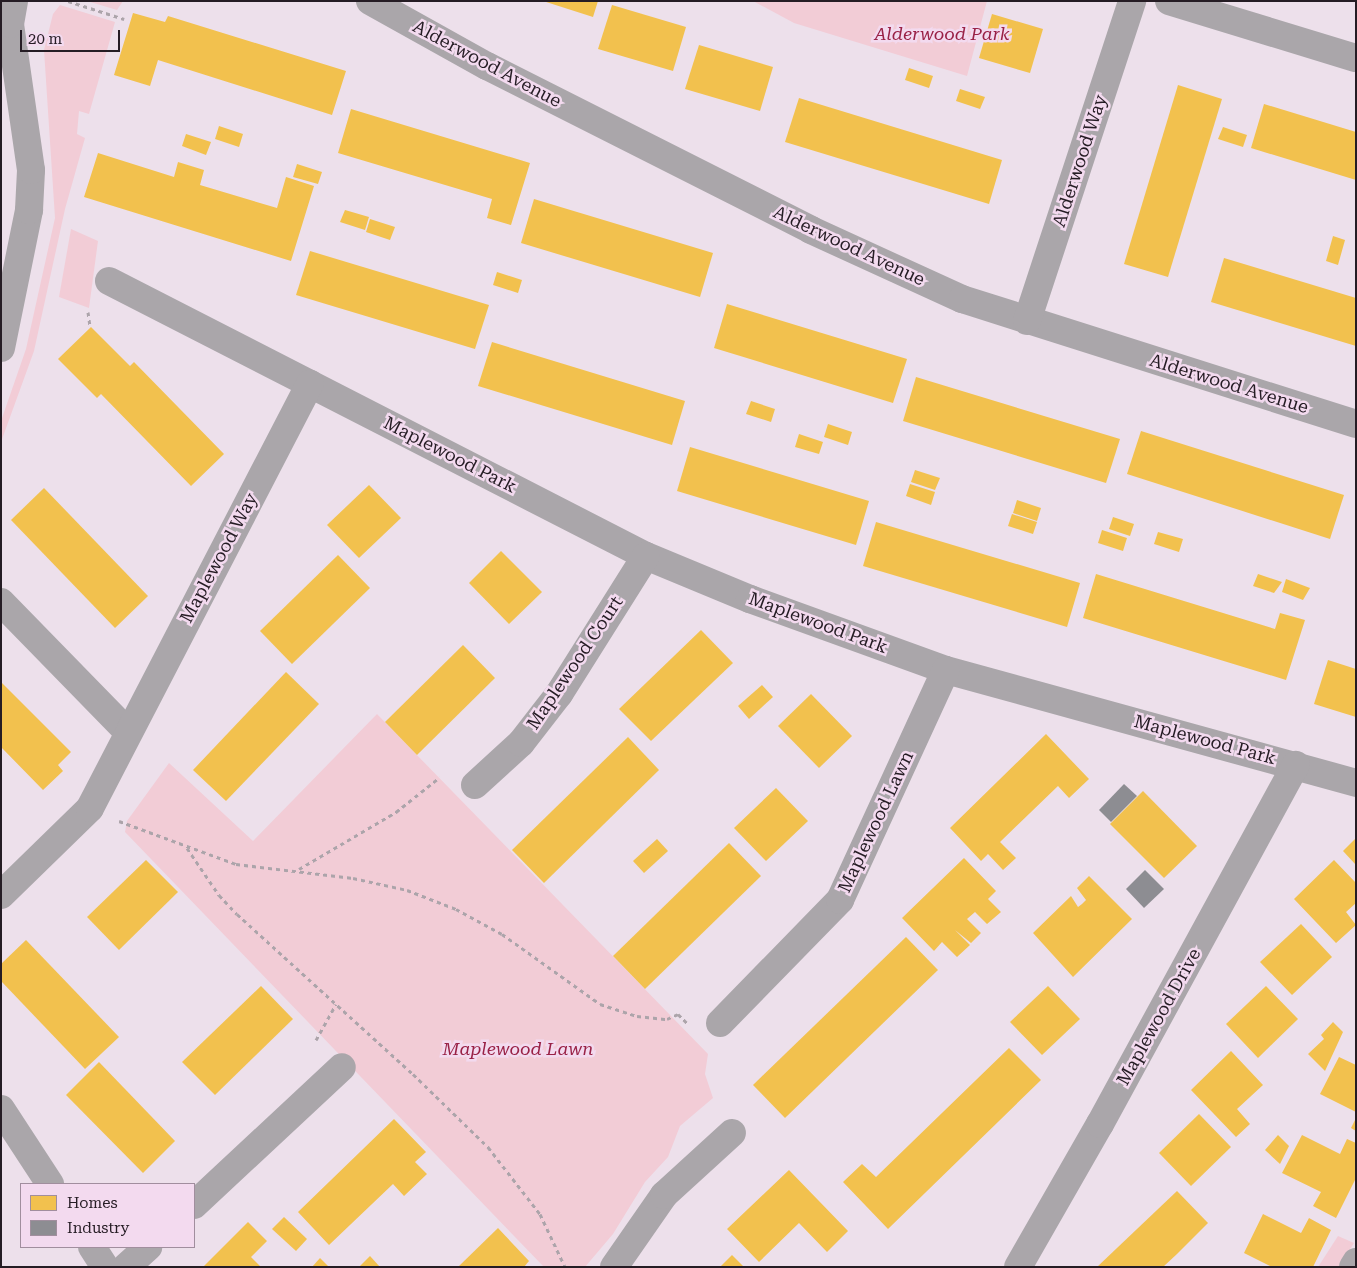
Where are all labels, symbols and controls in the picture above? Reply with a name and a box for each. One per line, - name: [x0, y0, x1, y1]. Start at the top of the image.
- street label: Alderwood Avenue: [409, 16, 565, 112]
- scale bar: [22, 20, 122, 52]
- park label: Alderwood Park: [875, 23, 1009, 45]
- text: 20 m: [28, 30, 62, 48]
- street label: Alderwood Way: [1048, 92, 1112, 230]
- street label: Alderwood Avenue: [770, 201, 928, 291]
- street label: Alderwood Avenue: [1147, 350, 1311, 418]
- street label: Maplewood Park: [380, 412, 520, 498]
- street label: Maplewood Way: [176, 489, 262, 627]
- street label: Maplewood Park: [746, 588, 890, 658]
- street label: Maplewood Court: [522, 592, 628, 734]
- street label: Maplewood Park: [1132, 711, 1278, 769]
- street label: Maplewood Lawn: [834, 748, 918, 896]
- street label: Maplewood Drive: [1112, 945, 1206, 1089]
- park label: Maplewood Lawn: [443, 1038, 593, 1060]
- legend: [20, 1183, 195, 1248]
- text: Homes: [67, 1194, 118, 1212]
- text: Industry: [67, 1219, 129, 1237]

